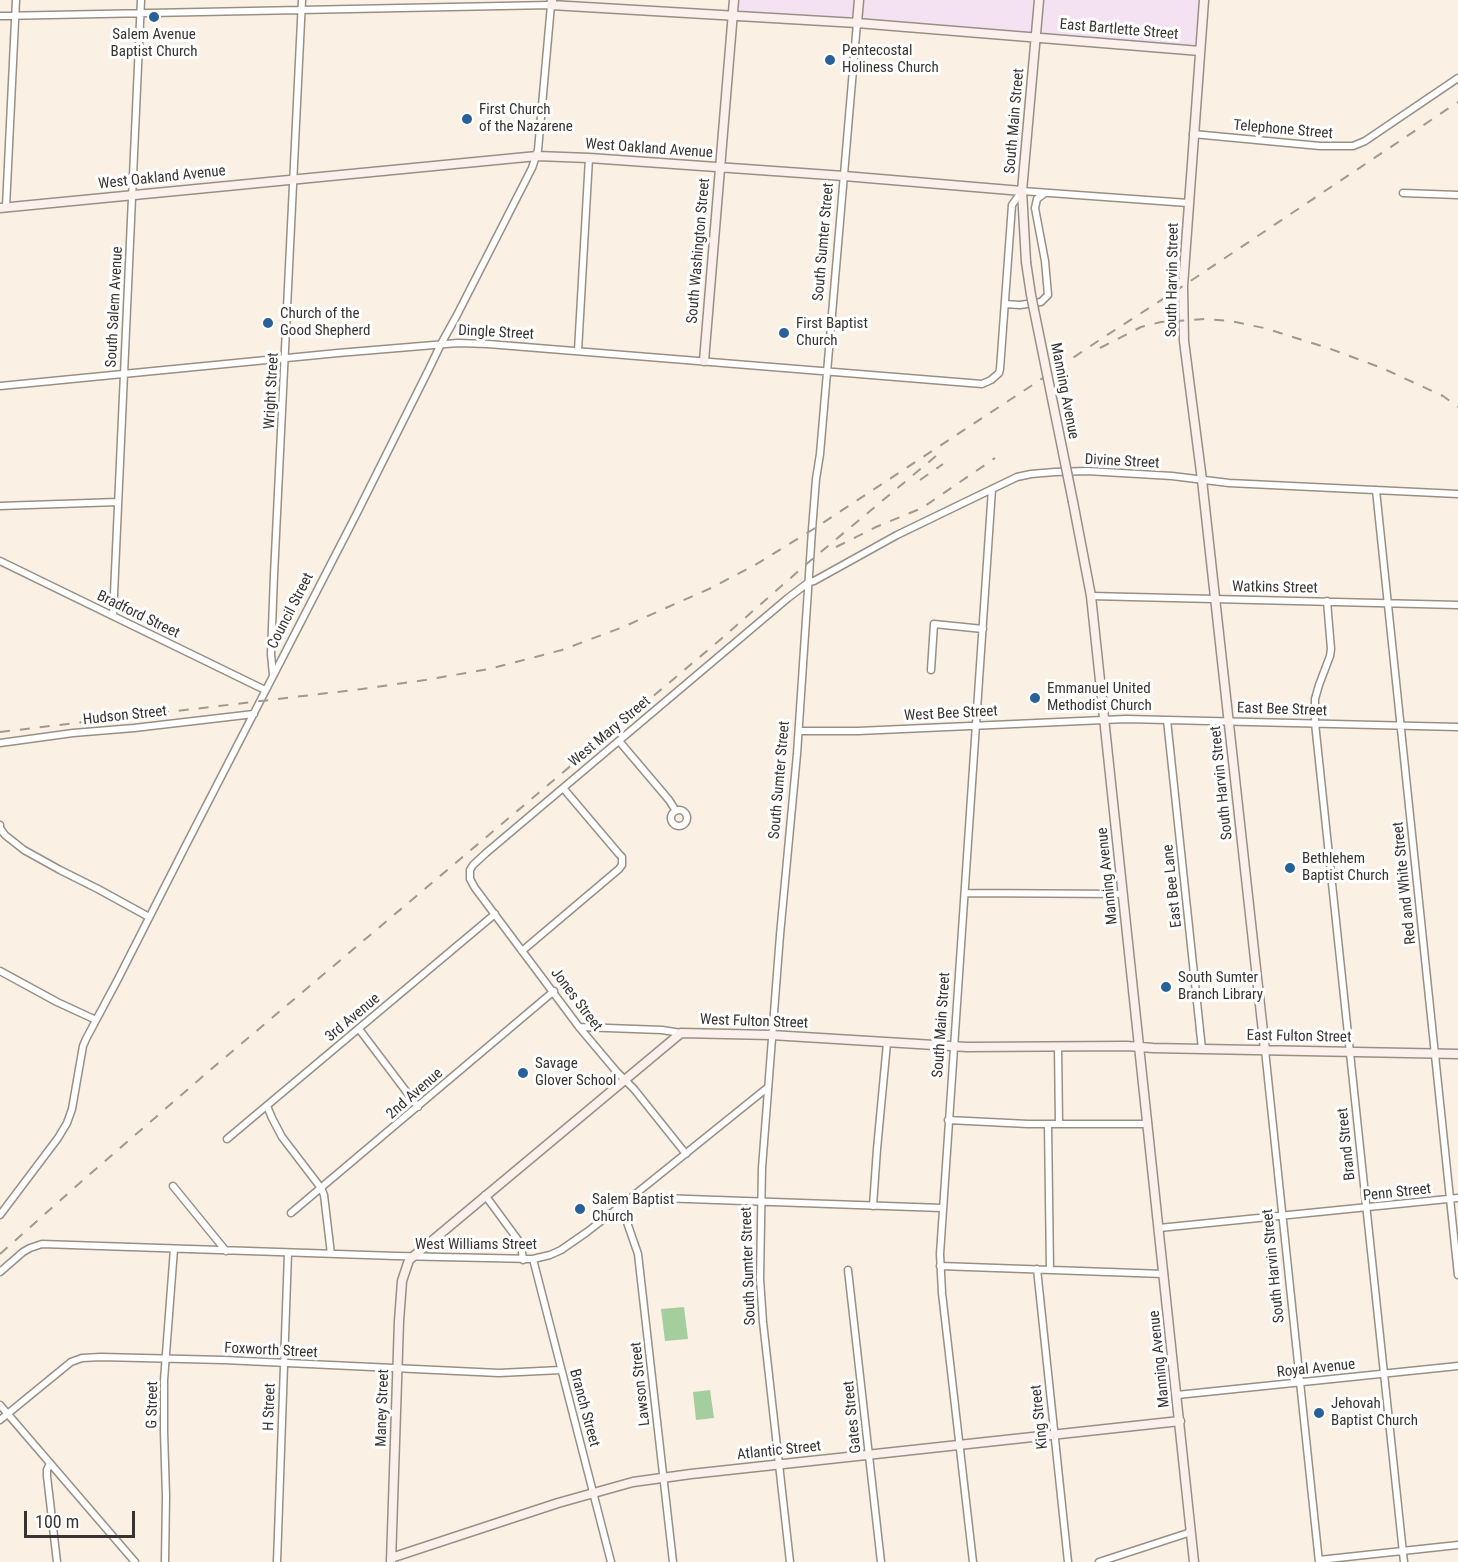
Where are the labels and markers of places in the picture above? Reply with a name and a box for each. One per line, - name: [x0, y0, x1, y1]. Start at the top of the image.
- marker: Salem Avenue Baptist Church: [147, 10, 161, 24]
- place label: Salem Avenue Baptist Church: [111, 26, 197, 61]
- place label: Pentecostal Holiness Church: [842, 42, 939, 77]
- marker: Pentecostal Holiness Church: [823, 53, 837, 67]
- place label: First Church of the Nazarene: [479, 101, 573, 136]
- marker: First Church of the Nazarene: [460, 112, 474, 126]
- place label: Church of the Good Shepherd: [280, 305, 370, 340]
- place label: First Baptist Church: [796, 315, 868, 350]
- marker: Church of the Good Shepherd: [261, 316, 275, 330]
- marker: First Baptist Church: [777, 326, 791, 340]
- place label: Emmanuel United Methodist Church: [1047, 680, 1152, 715]
- marker: Emmanuel United Methodist Church: [1028, 691, 1042, 705]
- place label: Bethlehem Baptist Church: [1302, 850, 1389, 885]
- marker: Bethlehem Baptist Church: [1283, 861, 1297, 875]
- place label: South Sumter Branch Library: [1178, 969, 1263, 1004]
- marker: South Sumter Branch Library: [1159, 980, 1173, 994]
- place label: Savage Glover School: [535, 1055, 617, 1090]
- marker: Savage Glover School: [516, 1066, 530, 1080]
- place label: Salem Baptist Church: [592, 1191, 674, 1226]
- marker: Salem Baptist Church: [573, 1202, 587, 1216]
- place label: Jehovah Baptist Church: [1331, 1395, 1418, 1430]
- marker: Jehovah Baptist Church: [1312, 1406, 1326, 1420]

